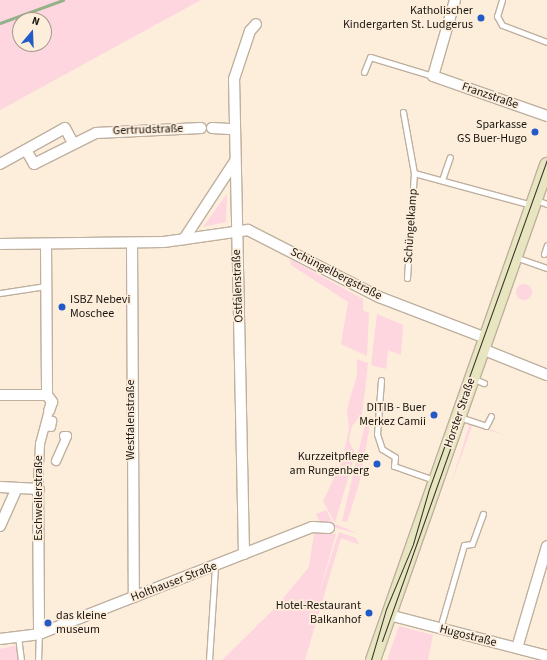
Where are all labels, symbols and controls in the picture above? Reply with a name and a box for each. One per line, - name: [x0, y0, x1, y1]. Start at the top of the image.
- place label: Katholischer Kindergarten St. Ludgerus: [343, 4, 473, 32]
- north arrow: [12, 12, 52, 52]
- text: N: [30, 13, 42, 29]
- marker: Katholischer Kindergarten St. Ludgerus: [476, 13, 486, 23]
- street label: Franzstraße: [460, 80, 520, 112]
- place label: Sparkasse GS Buer-Hugo: [457, 118, 527, 146]
- street label: Gertrudstraße: [112, 122, 184, 138]
- marker: Sparkasse GS Buer-Hugo: [530, 127, 540, 137]
- street label: Schüngelkamp: [401, 188, 421, 264]
- street label: Schüngelbergstraße: [288, 245, 384, 303]
- street label: Ostfalenstraße: [230, 249, 246, 323]
- place label: ISBZ Nebevi Moschee: [70, 293, 130, 321]
- marker: ISBZ Nebevi Moschee: [57, 302, 67, 312]
- street label: Horster Straße: [441, 376, 479, 450]
- street label: Westfalenstraße: [124, 380, 138, 460]
- place label: DITIB - Buer Merkez Camii: [359, 401, 426, 429]
- marker: DITIB - Buer Merkez Camii: [429, 410, 439, 420]
- place label: Kurzzeitpflege am Rungenberg: [290, 450, 369, 478]
- street label: Eschweilerstraße: [32, 455, 46, 541]
- marker: Kurzzeitpflege am Rungenberg: [372, 459, 382, 469]
- street label: Holthauser Straße: [129, 559, 219, 605]
- place label: Hotel-Restaurant Balkanhof: [276, 599, 361, 627]
- marker: Hotel-Restaurant Balkanhof: [364, 608, 374, 618]
- place label: das kleine museum: [56, 609, 107, 637]
- marker: das kleine museum: [43, 618, 53, 628]
- street label: Hugostraße: [438, 622, 498, 650]

